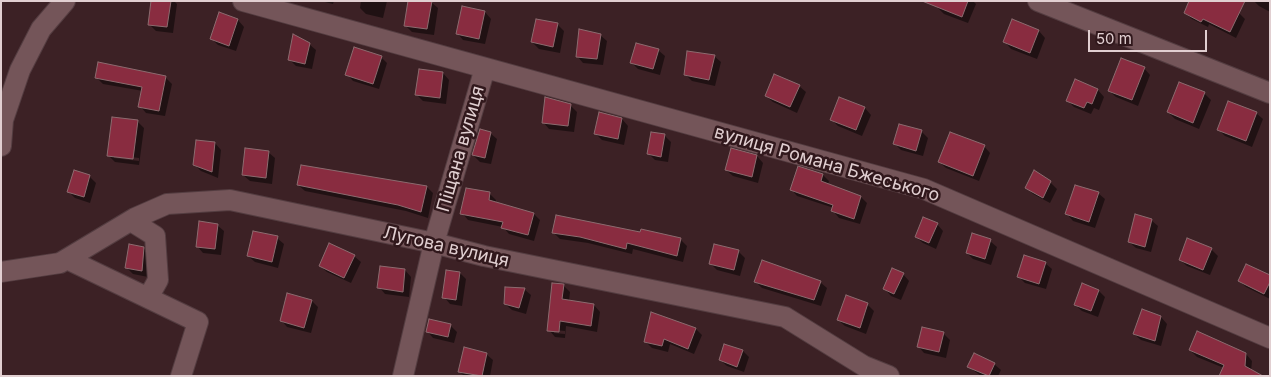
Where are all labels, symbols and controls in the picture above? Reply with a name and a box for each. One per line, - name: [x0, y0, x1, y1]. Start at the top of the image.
- scale bar: [1091, 20, 1210, 52]
- text: 50 m: [1096, 29, 1132, 48]
- street label: Піщана вулиця: [433, 84, 489, 214]
- street label: вулиця Романа Бжеського: [712, 121, 942, 207]
- street label: Лугова вулиця: [381, 222, 511, 272]

